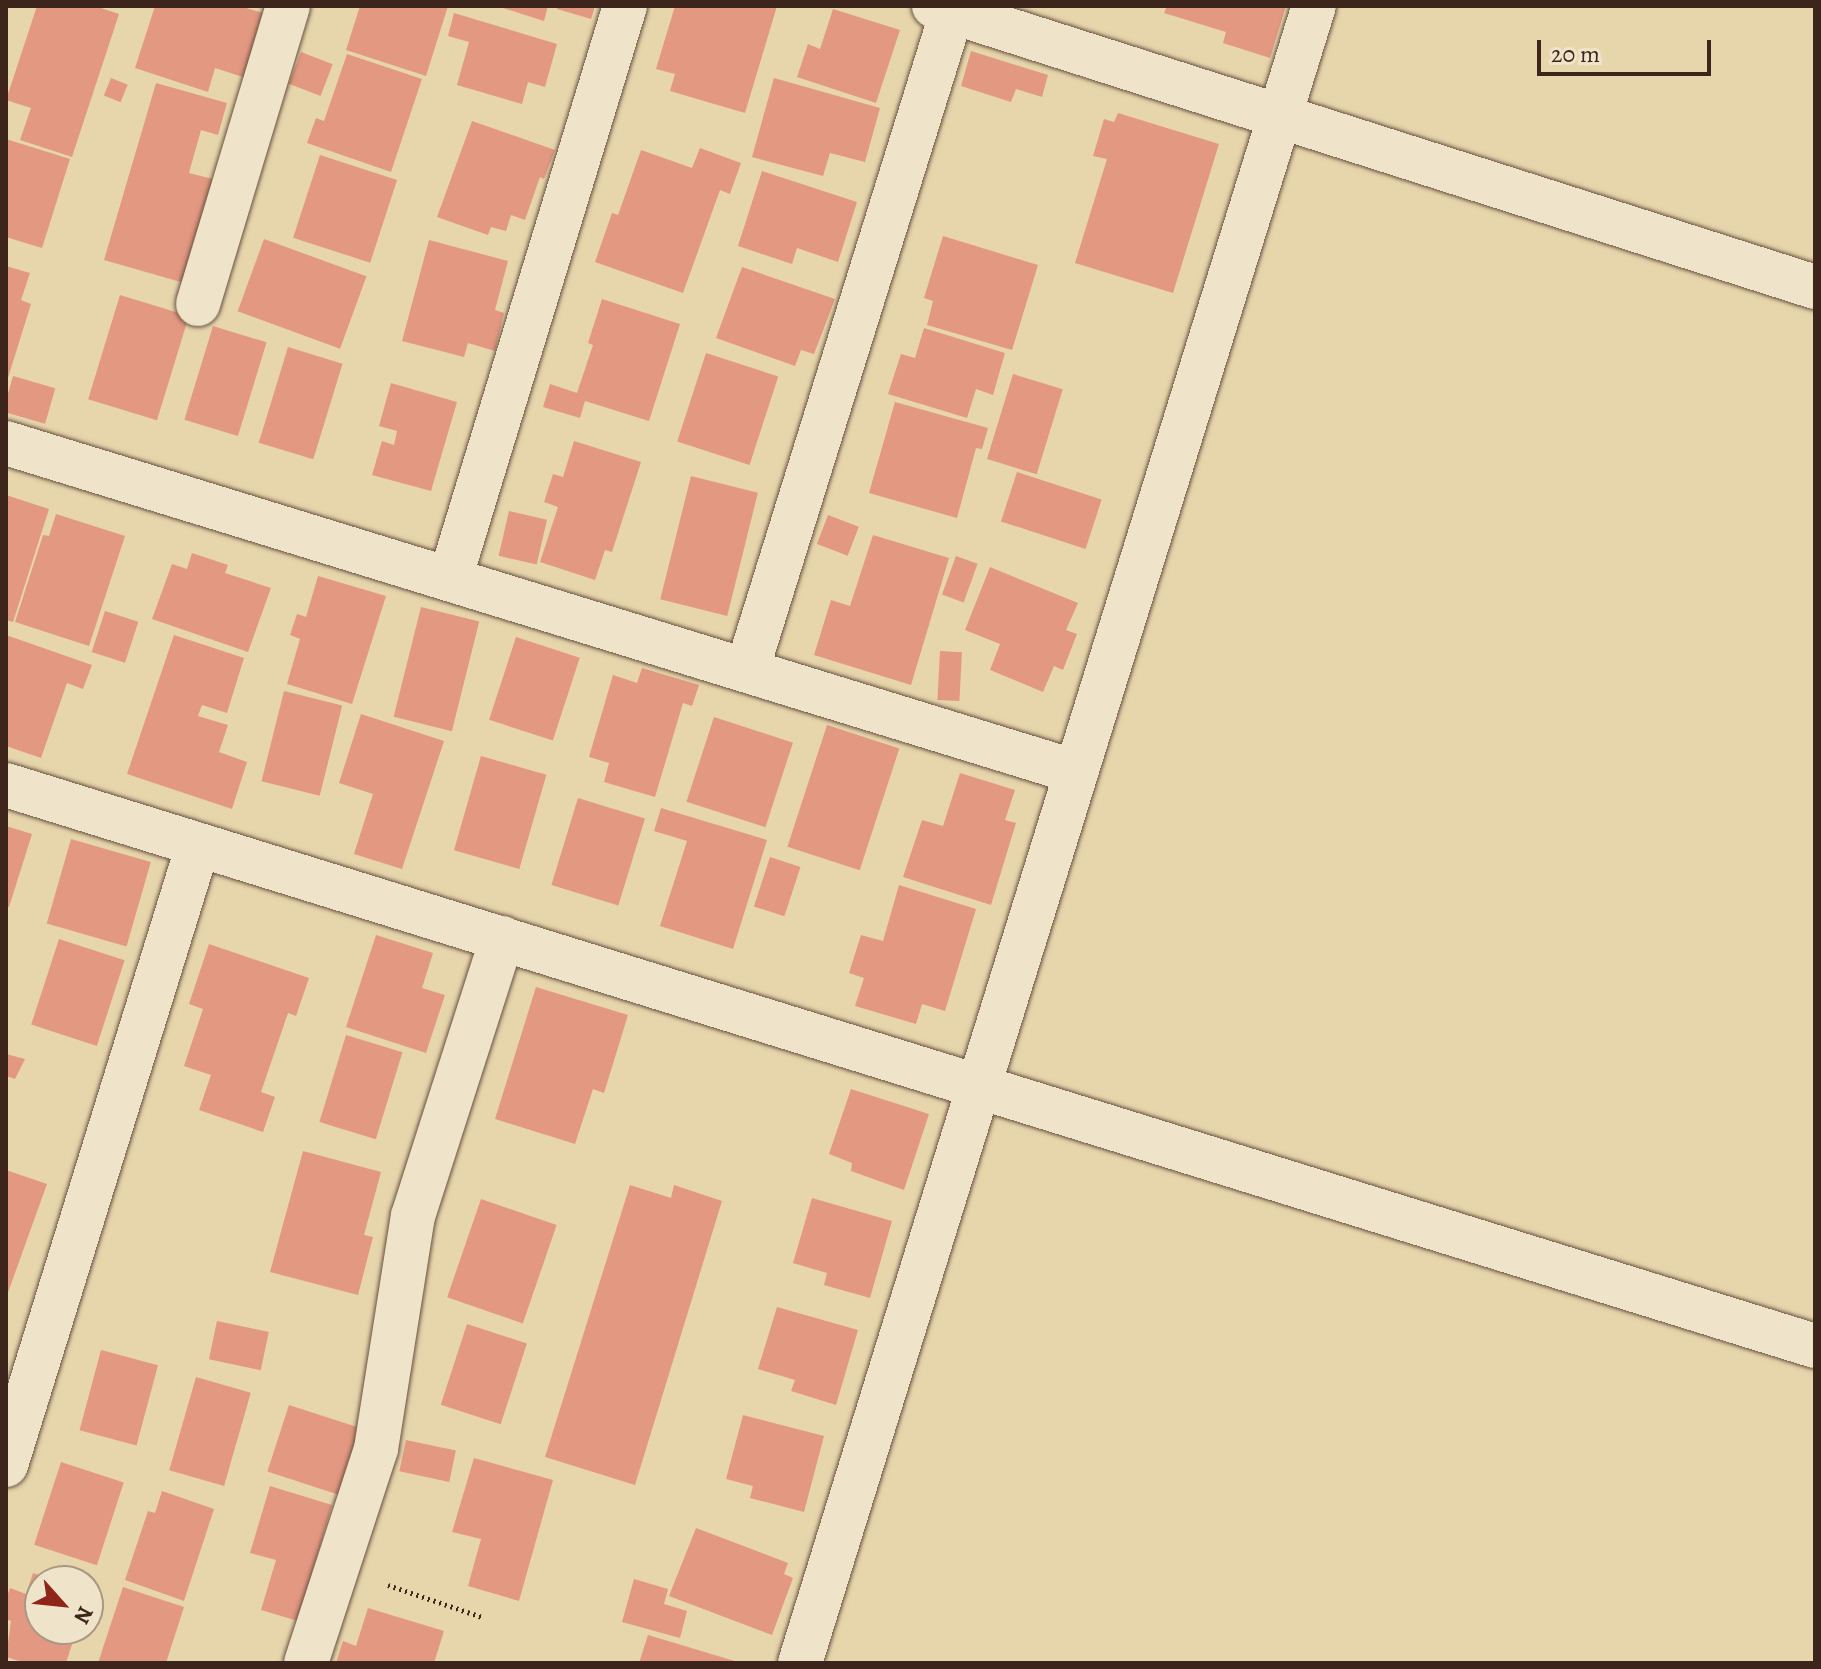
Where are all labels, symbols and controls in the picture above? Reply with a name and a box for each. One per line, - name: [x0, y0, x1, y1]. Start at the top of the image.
- scale bar: [1541, 24, 1715, 74]
- text: 20 m: [1551, 38, 1600, 70]
- north arrow: [24, 1565, 104, 1645]
- text: N: [67, 1601, 101, 1629]

